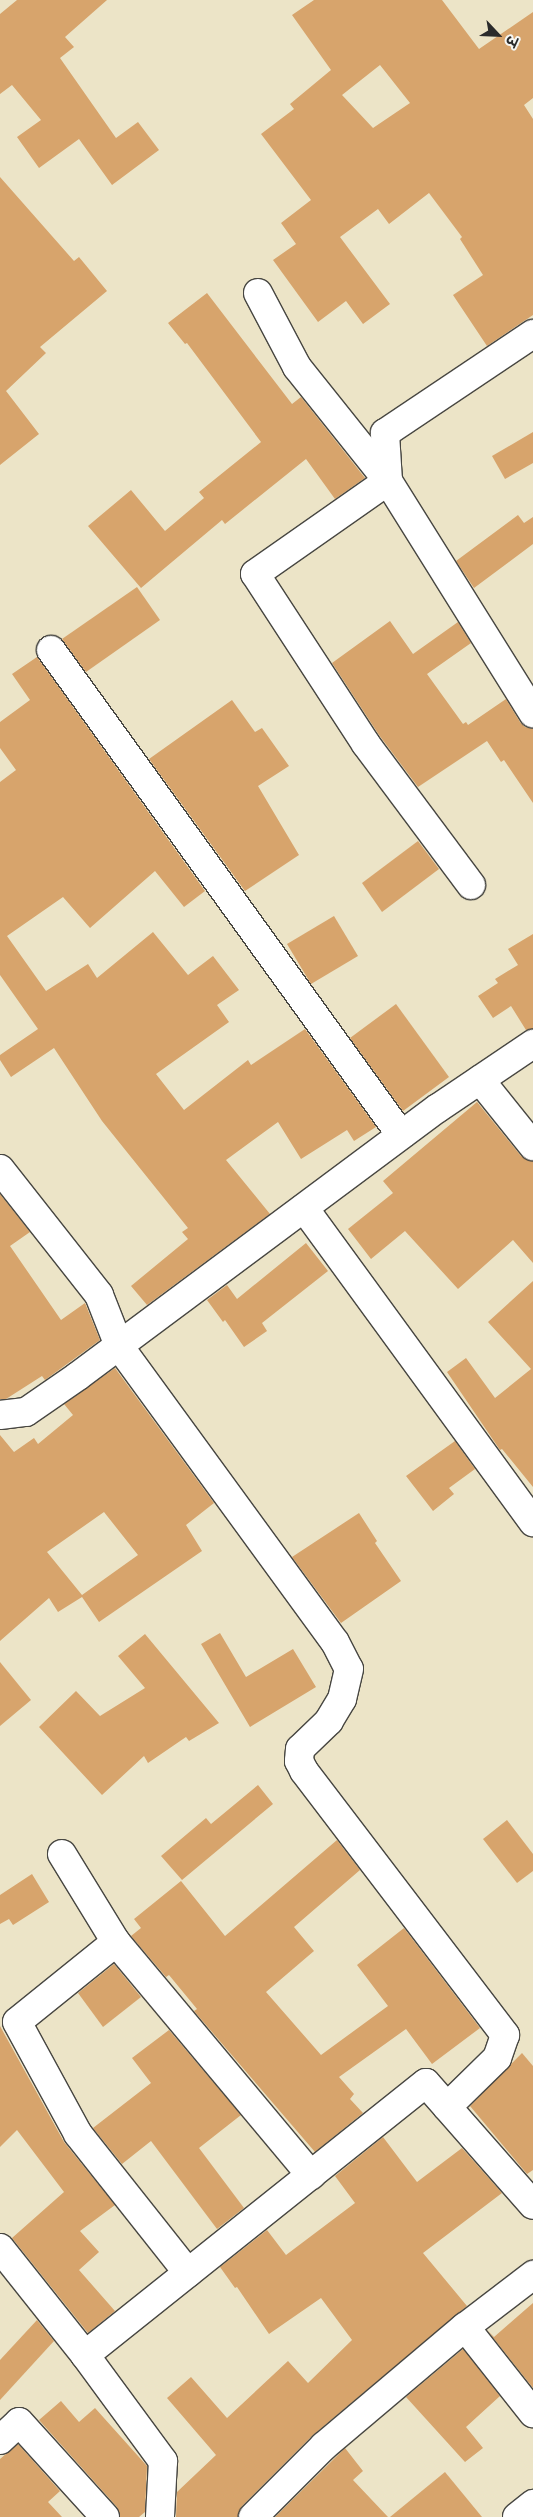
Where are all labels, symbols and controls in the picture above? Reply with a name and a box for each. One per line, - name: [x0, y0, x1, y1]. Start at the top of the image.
- north arrow: [473, 10, 523, 60]
- text: उ: [501, 33, 524, 50]

